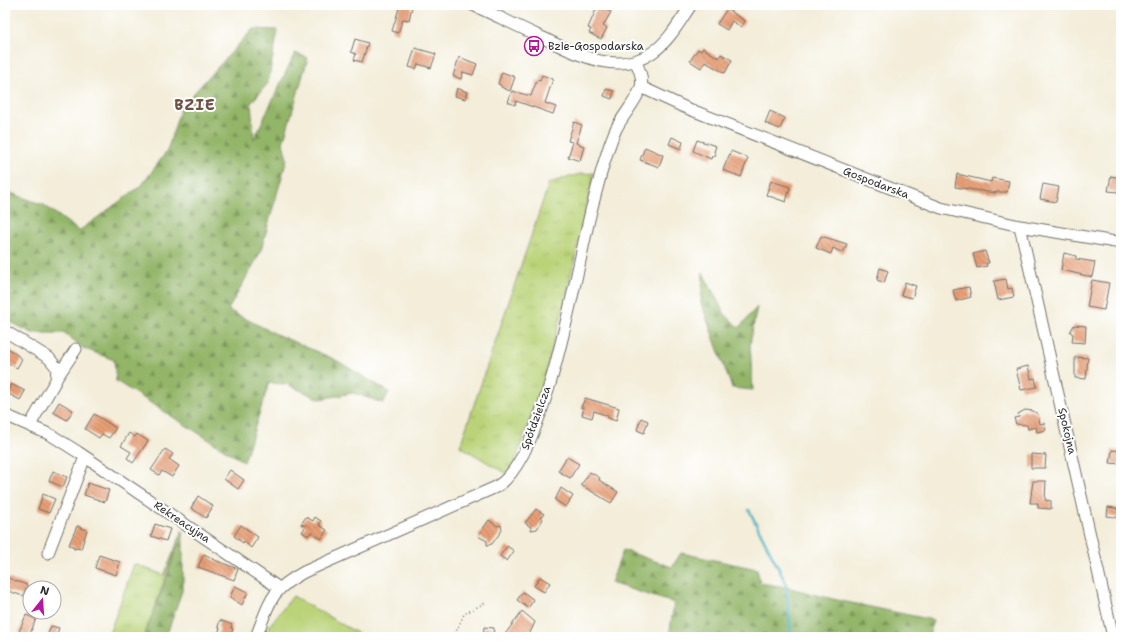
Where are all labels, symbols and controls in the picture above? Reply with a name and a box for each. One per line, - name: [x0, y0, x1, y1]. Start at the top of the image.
- bus stop icon: Bzie-Gospodarska: [523, 35, 545, 57]
- place label: Bzie-Gospodarska: [548, 39, 644, 54]
- district label: BZIE: [174, 95, 216, 115]
- street label: Gospodarska: [841, 164, 911, 203]
- street label: Spółdzielcza: [518, 384, 555, 452]
- street label: Spokojna: [1054, 406, 1080, 456]
- street label: Rekreacyjna: [151, 498, 213, 547]
- north arrow: [22, 580, 62, 620]
- text: N: [38, 582, 51, 599]

